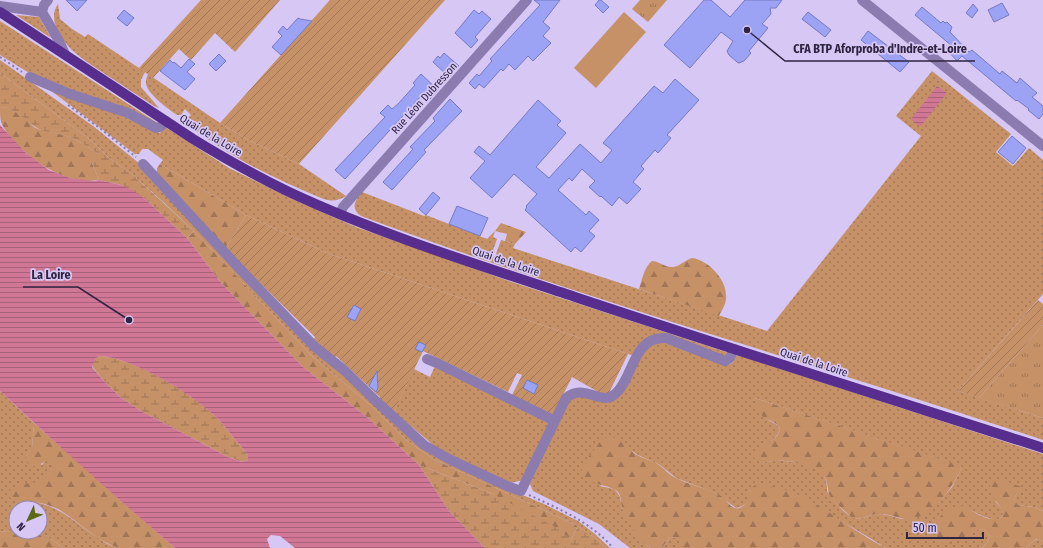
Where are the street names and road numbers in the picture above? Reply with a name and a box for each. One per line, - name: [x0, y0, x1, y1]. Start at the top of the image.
- street label: Rue Léon Dubresson: [389, 60, 460, 137]
- street label: Quai de la Loire: [177, 112, 244, 159]
- street label: Quai de la Loire: [470, 244, 541, 279]
- street label: Quai de la Loire: [778, 345, 849, 380]

